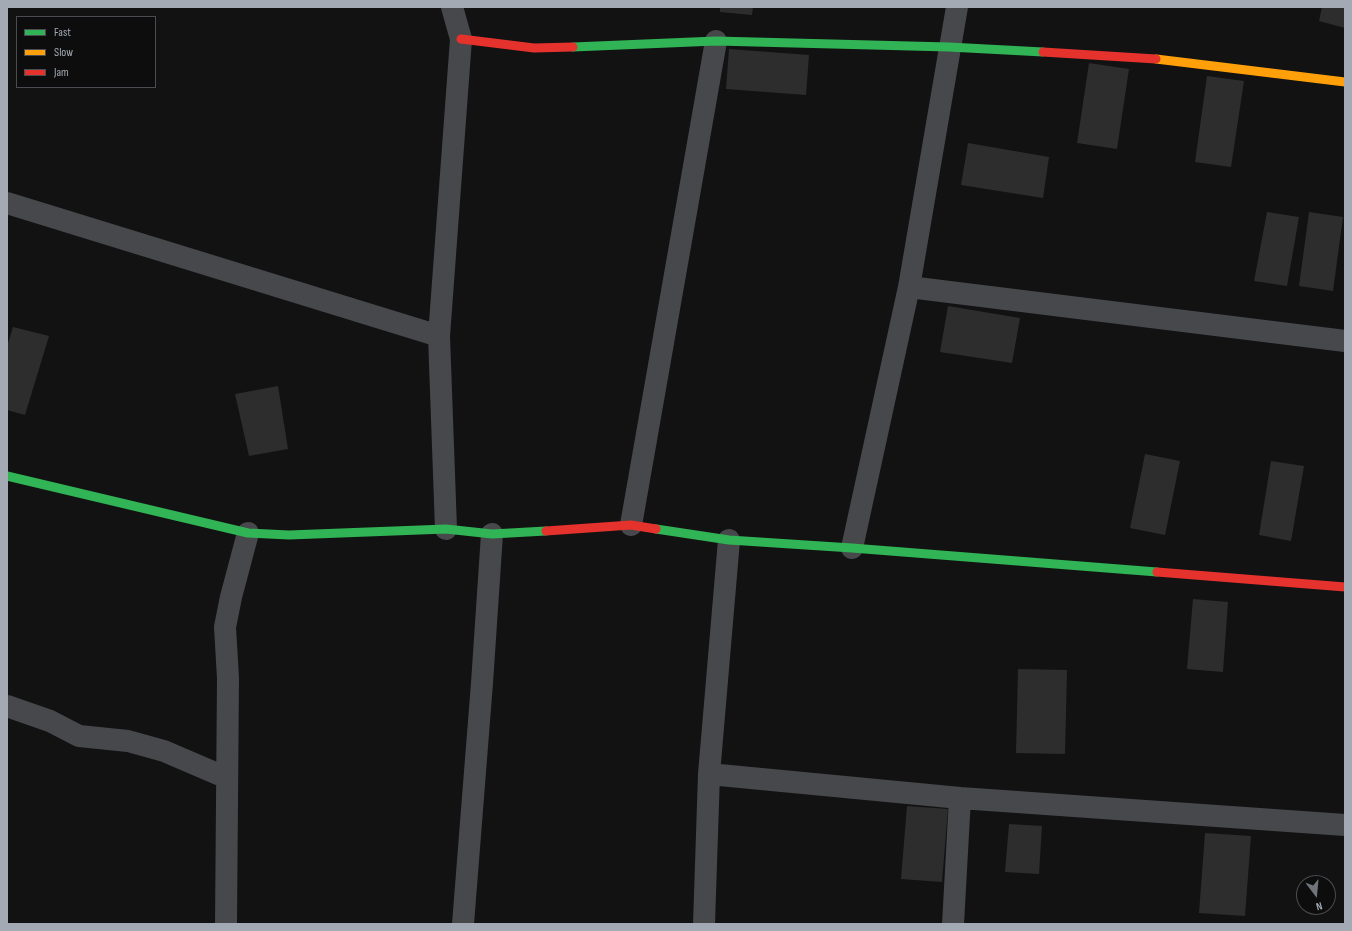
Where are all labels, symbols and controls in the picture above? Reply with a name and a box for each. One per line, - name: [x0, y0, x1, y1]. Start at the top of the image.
- legend: [16, 16, 156, 88]
- text: Fast: [54, 25, 71, 40]
- text: Slow: [54, 45, 73, 60]
- text: Jam: [54, 65, 69, 80]
- north arrow: [1296, 875, 1336, 915]
- text: N: [1315, 899, 1324, 913]

